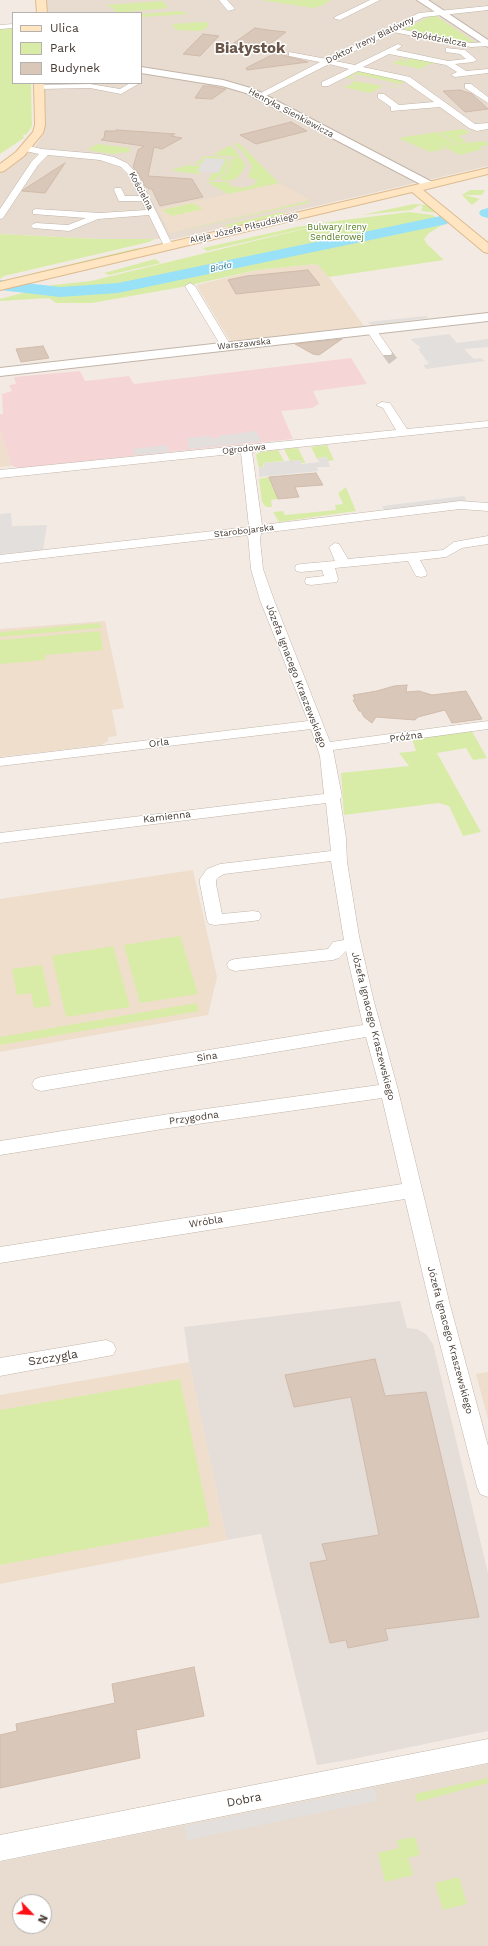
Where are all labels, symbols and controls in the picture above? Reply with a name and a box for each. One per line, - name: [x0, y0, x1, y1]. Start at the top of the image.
- legend: [12, 12, 142, 84]
- street label: Doktor Ireny Białówny: [324, 14, 416, 66]
- text: Ulica: [50, 21, 79, 35]
- street label: Spółdzielcza: [411, 28, 467, 50]
- district label: Białystok: [215, 40, 285, 58]
- text: Park: [50, 41, 76, 55]
- text: Budynek: [50, 61, 100, 75]
- street label: Henryka Sienkiewicza: [246, 86, 336, 140]
- street label: Kościelna: [126, 170, 156, 212]
- street label: Aleja Józefa Piłsudskiego: [189, 210, 299, 246]
- park label: Bulwary Ireny Sendlerowej: [307, 222, 367, 243]
- water label: Biała: [209, 259, 233, 275]
- street label: Warszawska: [217, 336, 271, 352]
- street label: Ogrodowa: [222, 441, 266, 457]
- street label: Starobojarska: [213, 522, 275, 540]
- street label: Józefa Ignacego Kraszewskiego: [263, 603, 329, 749]
- street label: Próżna: [389, 729, 423, 745]
- street label: Orla: [148, 736, 170, 750]
- street label: Kamienna: [142, 808, 192, 826]
- street label: Józefa Ignacego Kraszewskiego: [349, 951, 397, 1101]
- street label: Sina: [196, 1049, 218, 1065]
- street label: Przygodna: [168, 1109, 220, 1127]
- street label: Wróbla: [188, 1213, 224, 1231]
- street label: Józefa Ignacego Kraszewskiego: [424, 1265, 476, 1415]
- street label: Szczygla: [27, 1347, 79, 1369]
- street label: Dobra: [225, 1790, 263, 1810]
- north arrow: [12, 1894, 52, 1934]
- text: N: [35, 1912, 50, 1925]

